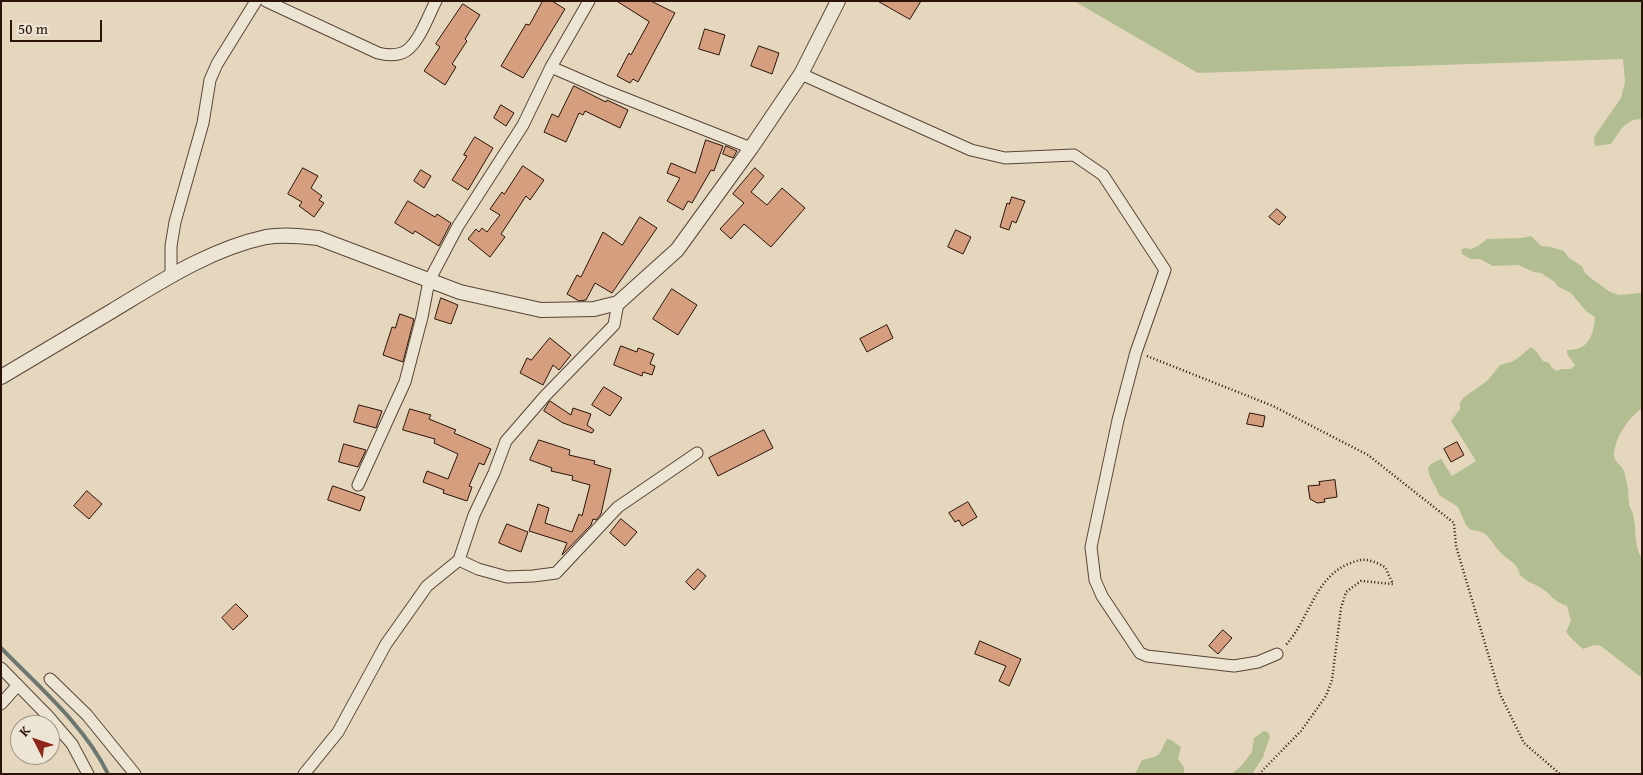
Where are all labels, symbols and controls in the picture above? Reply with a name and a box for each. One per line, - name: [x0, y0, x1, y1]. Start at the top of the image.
- scale bar: [12, 10, 105, 42]
- text: 50 m: [18, 18, 48, 39]
- north arrow: [10, 715, 60, 765]
- text: K: [14, 721, 35, 741]

